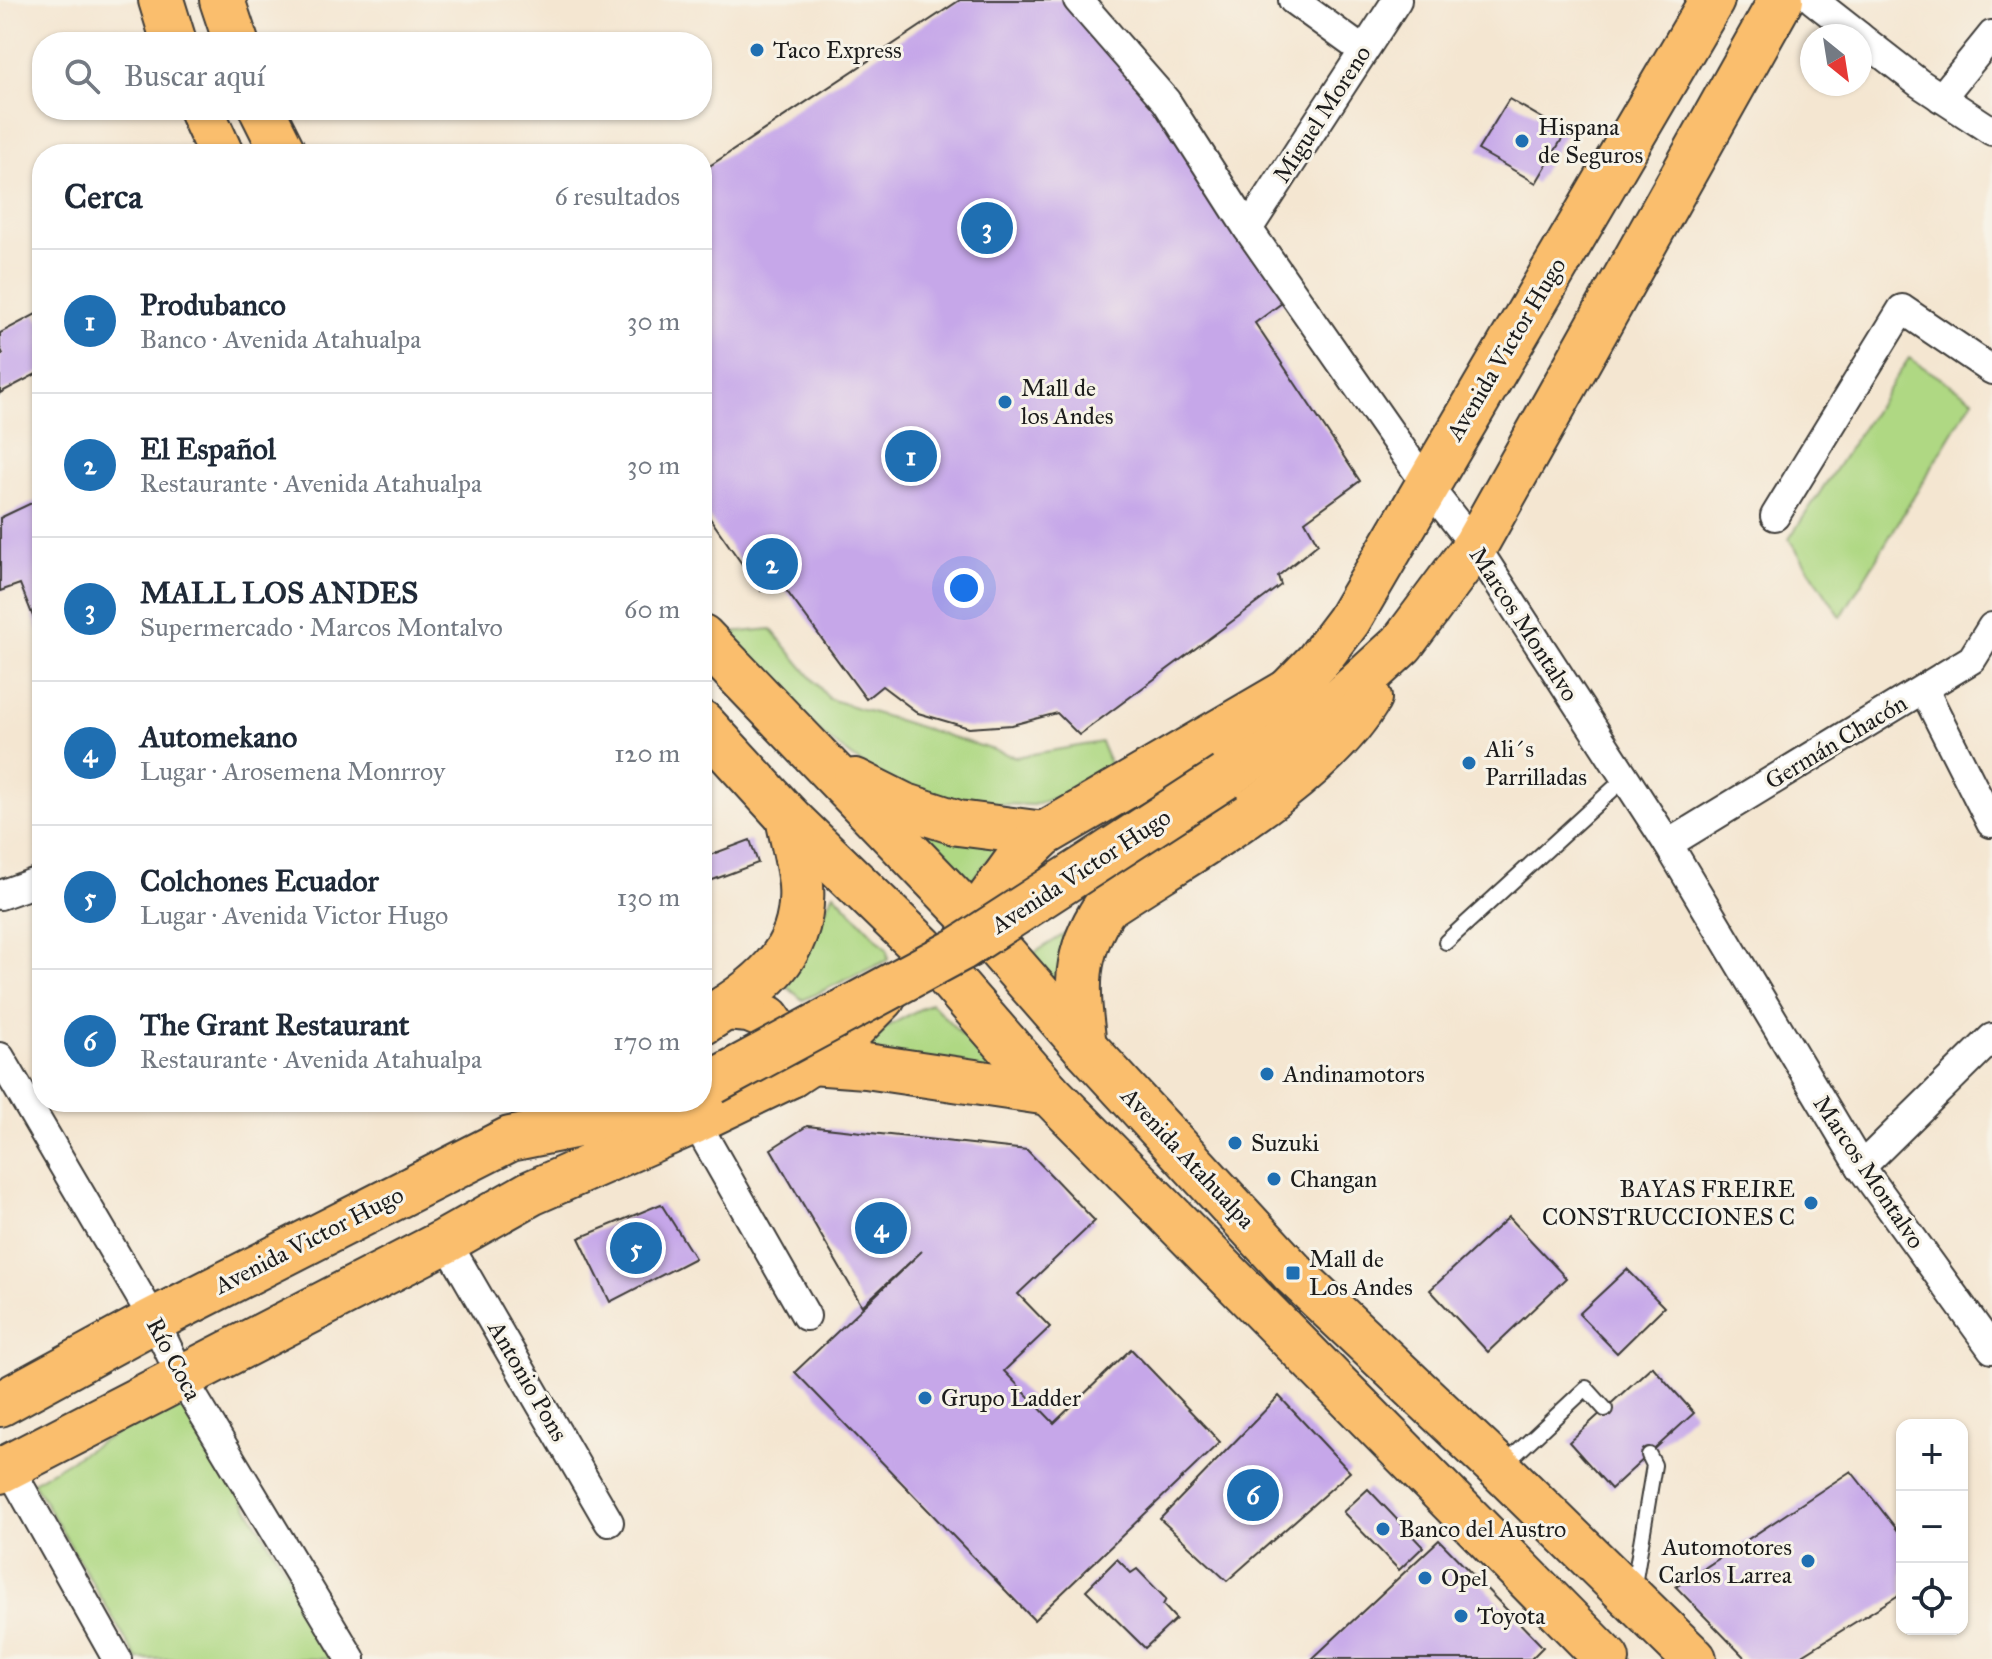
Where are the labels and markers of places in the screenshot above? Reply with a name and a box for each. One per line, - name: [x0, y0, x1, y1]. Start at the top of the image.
- place label: Taco Express: [773, 35, 902, 65]
- marker: Taco Express: [748, 41, 766, 59]
- place label: Hispana de Seguros: [1538, 112, 1643, 170]
- marker: Hispana de Seguros: [1513, 132, 1531, 150]
- pin: 3: [961, 198, 1013, 258]
- place label: Mall de los Andes: [1021, 373, 1114, 431]
- marker: Mall de los Andes: [996, 393, 1014, 411]
- pin: 1: [885, 426, 937, 486]
- pin: 2: [746, 534, 798, 594]
- place label: Ali´s Parrilladas: [1484, 734, 1587, 792]
- marker: Ali´s Parrilladas: [1460, 754, 1478, 772]
- place label: Andinamotors: [1282, 1059, 1425, 1089]
- marker: Andinamotors: [1258, 1065, 1276, 1083]
- place label: Suzuki: [1251, 1128, 1320, 1158]
- marker: Suzuki: [1226, 1134, 1244, 1152]
- place label: Changan: [1290, 1164, 1377, 1194]
- marker: Changan: [1265, 1170, 1283, 1188]
- place label: BAYAS FREIRE CONSTRUCCIONES C: [1542, 1174, 1795, 1232]
- marker: BAYAS FREIRE CONSTRUCCIONES C: [1802, 1194, 1820, 1212]
- pin: 4: [855, 1198, 907, 1258]
- pin: 5: [610, 1218, 662, 1278]
- place label: Mall de Los Andes: [1309, 1244, 1413, 1302]
- marker: Mall de Los Andes: [1284, 1264, 1302, 1282]
- place label: Grupo Ladder: [941, 1383, 1081, 1413]
- marker: Grupo Ladder: [916, 1389, 934, 1407]
- pin: 6: [1227, 1465, 1279, 1525]
- place label: Banco del Austro: [1399, 1514, 1566, 1544]
- marker: Banco del Austro: [1374, 1520, 1392, 1538]
- place label: Automotores Carlos Larrea: [1658, 1532, 1793, 1590]
- marker: Automotores Carlos Larrea: [1799, 1552, 1817, 1570]
- place label: Opel: [1441, 1563, 1488, 1593]
- marker: Opel: [1416, 1569, 1434, 1587]
- place label: Toyota: [1477, 1601, 1546, 1631]
- marker: Toyota: [1452, 1607, 1470, 1625]

